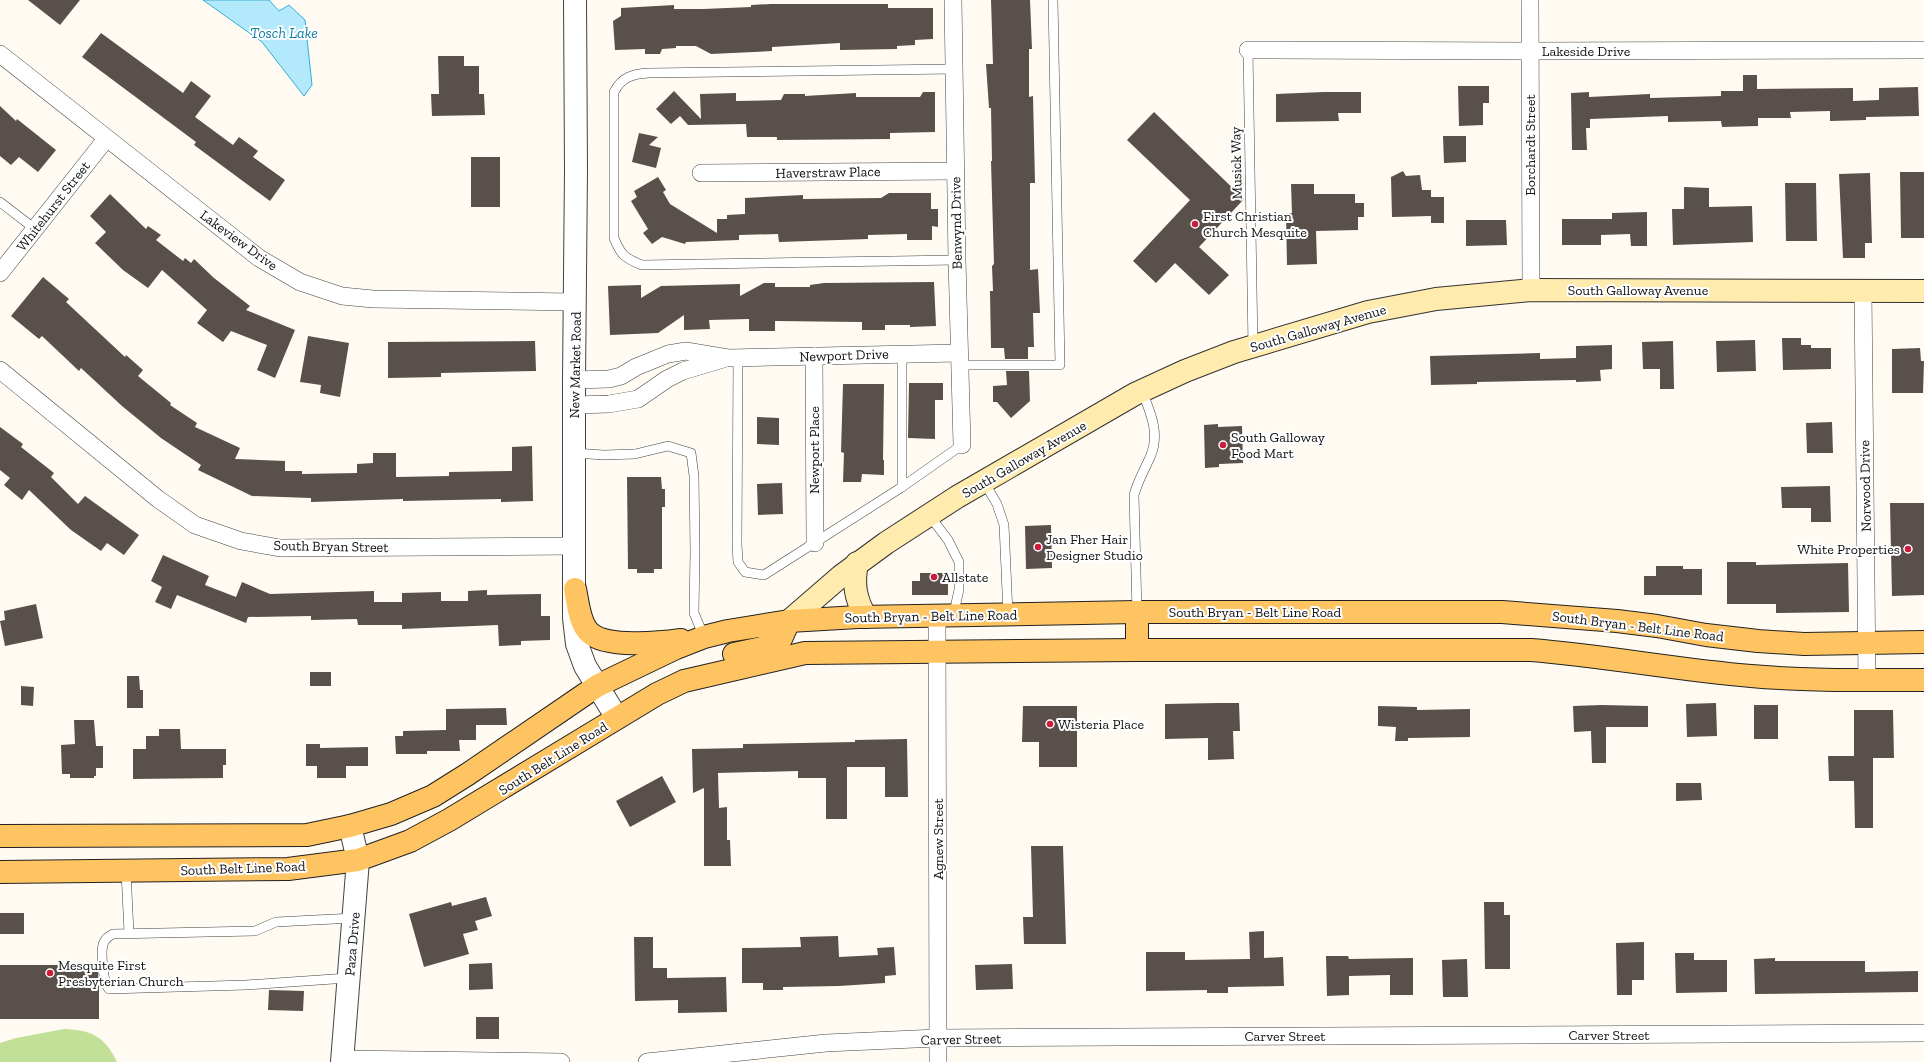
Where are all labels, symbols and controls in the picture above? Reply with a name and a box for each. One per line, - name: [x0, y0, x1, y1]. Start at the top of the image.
- water label: Tosch Lake: [250, 24, 318, 42]
- street label: Lakeside Drive: [1542, 43, 1631, 60]
- street label: Borchardt Street: [1522, 93, 1539, 196]
- street label: Musick Way: [1227, 126, 1246, 199]
- street label: Whitehurst Street: [13, 157, 94, 255]
- street label: Haverstraw Place: [775, 163, 881, 182]
- street label: Benwynd Drive: [947, 176, 966, 269]
- street label: Lakeview Drive: [197, 207, 281, 275]
- place label: First Christian Church Mesquite: [1203, 208, 1307, 241]
- marker: First Christian Church Mesquite: [1190, 219, 1200, 229]
- street label: South Galloway Avenue: [1568, 282, 1709, 299]
- street label: South Galloway Avenue: [1248, 301, 1388, 356]
- street label: New Market Road: [566, 311, 585, 419]
- street label: Newport Drive: [799, 345, 889, 366]
- street label: Newport Place: [806, 406, 823, 494]
- street label: South Galloway Avenue: [959, 417, 1090, 502]
- place label: South Galloway Food Mart: [1231, 429, 1326, 462]
- marker: South Galloway Food Mart: [1218, 440, 1228, 450]
- street label: Norwood Drive: [1856, 440, 1875, 532]
- place label: Jan Fher Hair Designer Studio: [1046, 531, 1143, 564]
- street label: South Bryan Street: [273, 537, 389, 556]
- place label: White Properties: [1797, 541, 1900, 558]
- marker: Jan Fher Hair Designer Studio: [1033, 542, 1043, 552]
- marker: White Properties: [1903, 544, 1913, 554]
- place label: Allstate: [942, 569, 989, 586]
- marker: Allstate: [929, 572, 939, 582]
- street label: South Bryan - Belt Line Road: [1169, 604, 1342, 621]
- street label: South Bryan - Belt Line Road: [845, 606, 1018, 627]
- street label: South Bryan - Belt Line Road: [1551, 608, 1725, 645]
- place label: Wisteria Place: [1058, 716, 1144, 733]
- street label: South Belt Line Road: [496, 718, 611, 799]
- marker: Wisteria Place: [1045, 719, 1055, 729]
- street label: Agnew Street: [930, 797, 947, 880]
- street label: South Belt Line Road: [180, 858, 306, 879]
- street label: Paza Drive: [341, 911, 364, 977]
- place label: Mesquite First Presbyterian Church: [58, 957, 184, 990]
- marker: Mesquite First Presbyterian Church: [45, 968, 55, 978]
- street label: Carver Street: [1569, 1027, 1650, 1044]
- street label: Carver Street: [1245, 1028, 1326, 1045]
- street label: Carver Street: [920, 1030, 1002, 1049]

